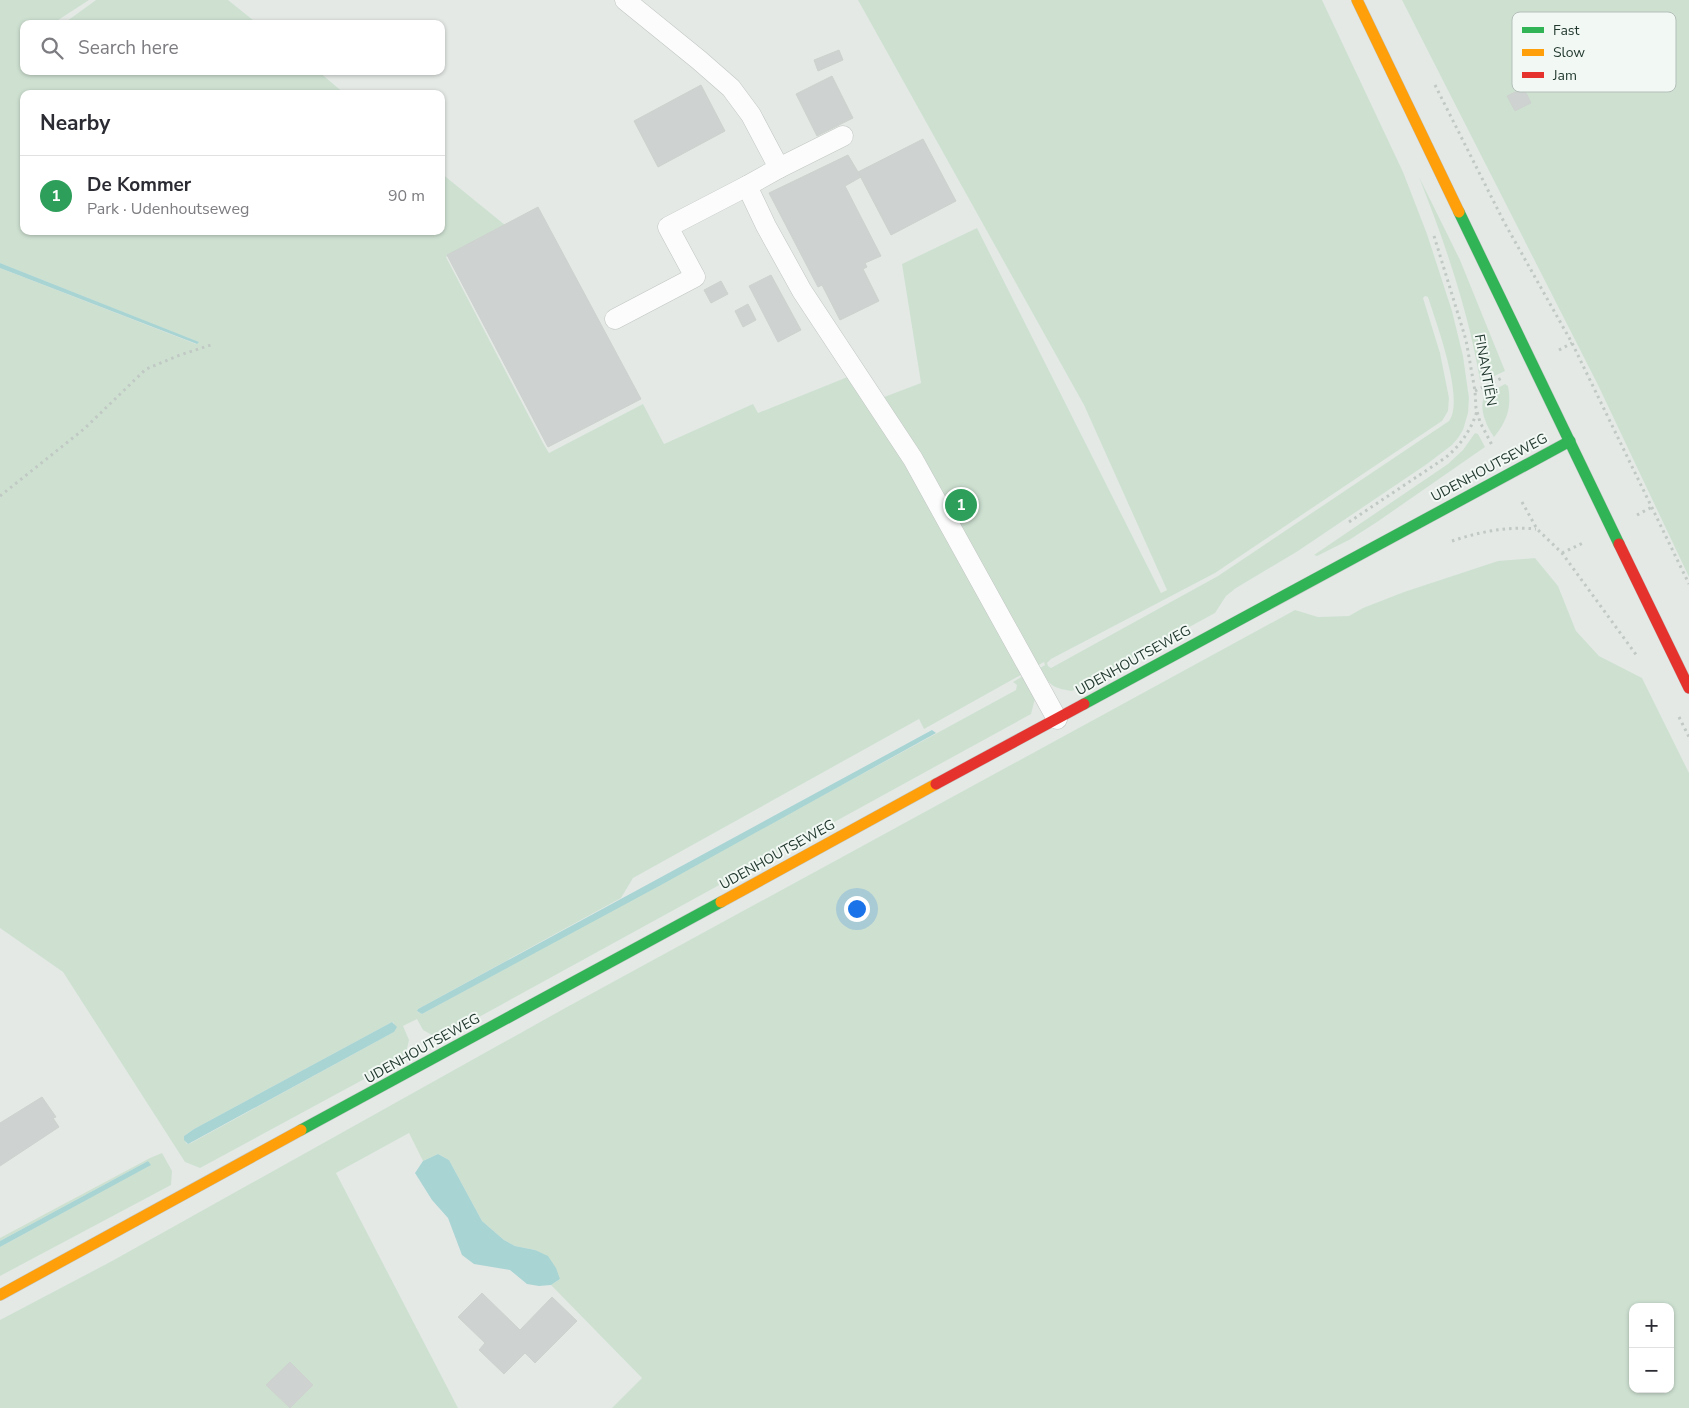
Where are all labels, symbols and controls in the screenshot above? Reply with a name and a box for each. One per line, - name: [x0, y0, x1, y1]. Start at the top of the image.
- legend: [1512, 12, 1676, 92]
- search box: [20, 20, 445, 75]
- text: Fast: [1553, 21, 1579, 40]
- icon: search: [38, 34, 66, 62]
- text: Search here: [78, 35, 179, 61]
- text: Slow: [1553, 43, 1585, 62]
- text: Jam: [1552, 66, 1577, 85]
- text: Nearby: [40, 109, 110, 137]
- text: De Kommer: [87, 172, 191, 198]
- text: 1: [51, 185, 61, 207]
- text: 90 m: [388, 185, 425, 207]
- text: Park · Udenhoutseweg: [87, 198, 249, 220]
- street label: FINANTIËN: [1470, 333, 1501, 408]
- street label: UDENHOUTSEWEG: [1428, 429, 1551, 506]
- pin: 1: [945, 486, 977, 524]
- street label: UDENHOUTSEWEG: [1072, 621, 1194, 700]
- street label: UDENHOUTSEWEG: [716, 815, 838, 894]
- your location: [844, 896, 870, 922]
- street label: UDENHOUTSEWEG: [361, 1009, 483, 1088]
- map controls: [1629, 1303, 1674, 1393]
- button: +: [1629, 1303, 1674, 1348]
- button: −: [1629, 1348, 1674, 1393]

